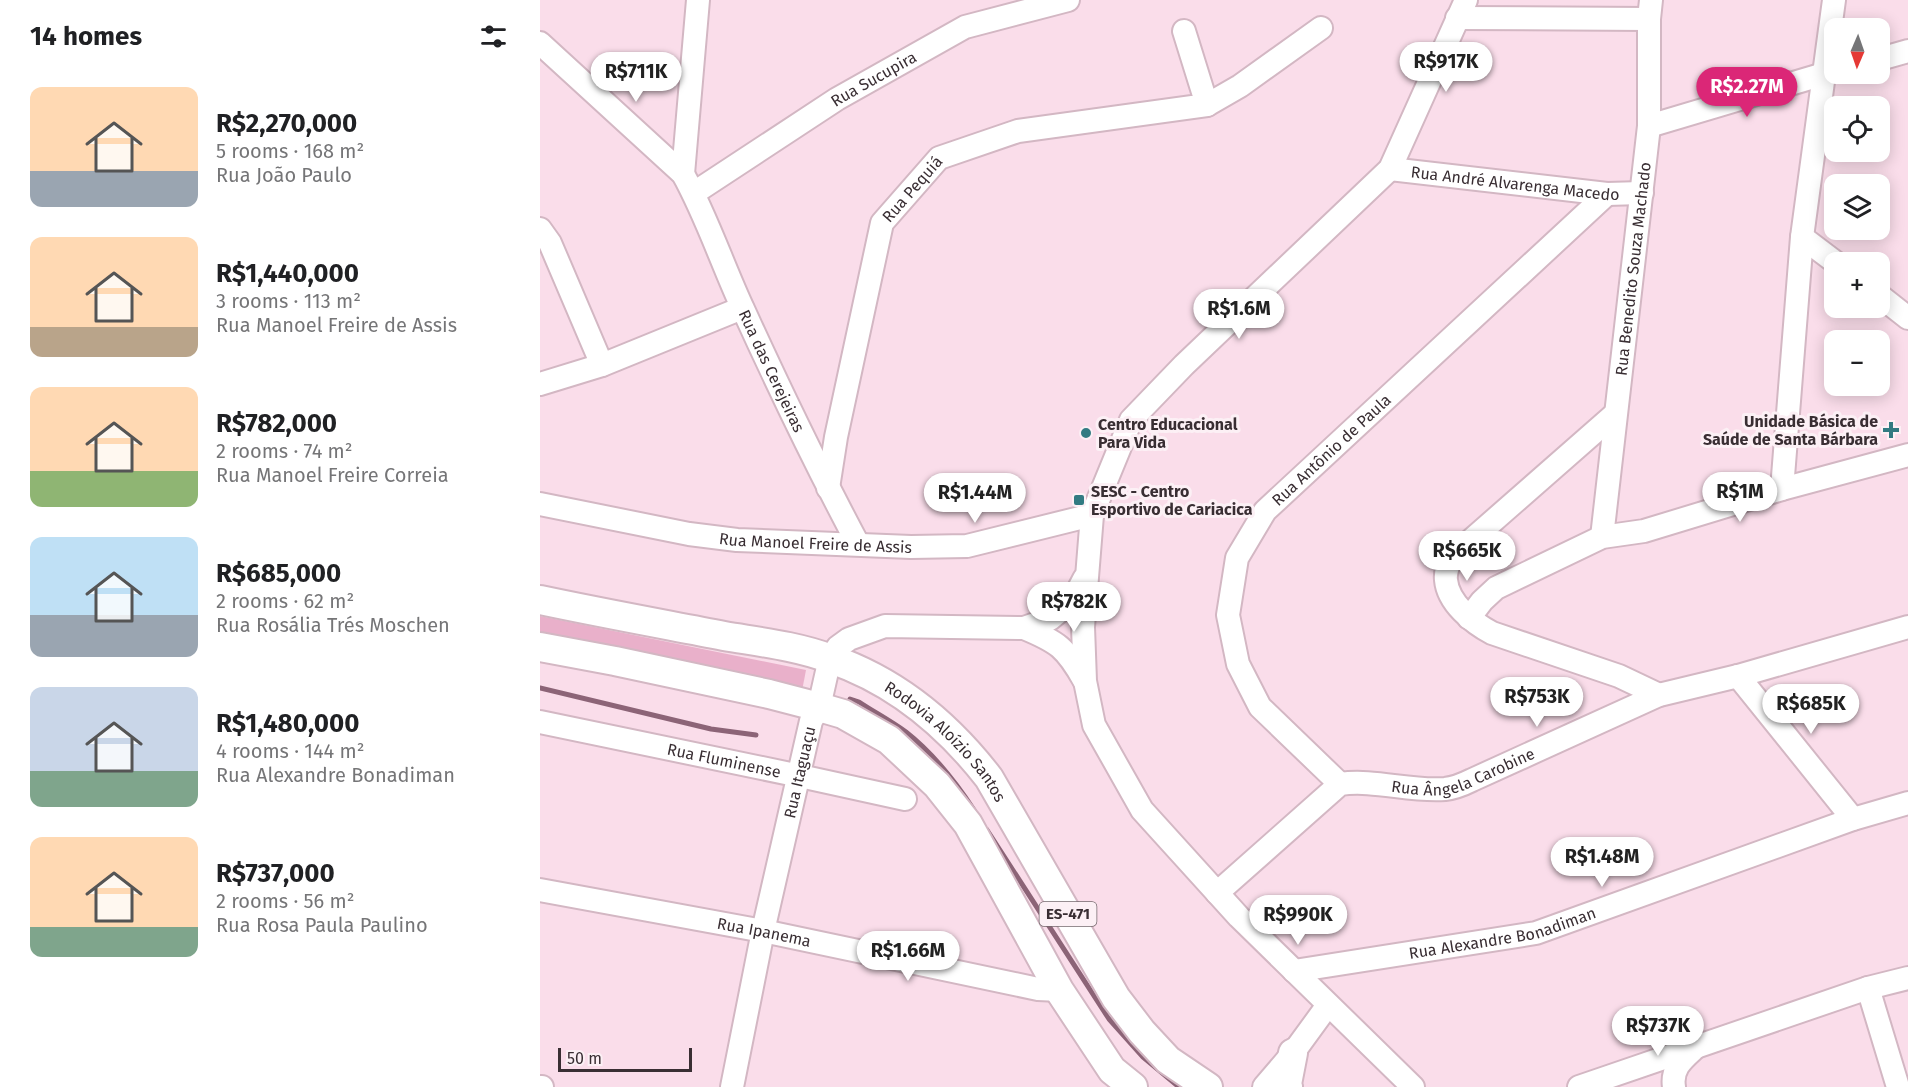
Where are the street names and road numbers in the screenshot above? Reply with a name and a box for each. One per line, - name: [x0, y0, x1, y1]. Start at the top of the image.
- street label: Rua Sucupira: [827, 47, 920, 110]
- street label: Rua Pequiá: [878, 152, 946, 226]
- street label: Rua Benedito Souza Machado: [1611, 161, 1654, 377]
- street label: Rua André Alvarenga Macedo: [1410, 162, 1620, 204]
- street label: Rua das Cerejeiras: [735, 307, 809, 435]
- street label: Rua Antônio de Paula: [1268, 390, 1395, 509]
- street label: Rua Manoel Freire de Assis: [718, 528, 912, 557]
- street label: Rodovia Aloízio Santos: [882, 677, 1010, 805]
- street label: Rua Itaguaçu: [780, 724, 819, 820]
- street label: Rua Fluminense: [666, 739, 783, 781]
- street label: Rua Ângela Carobine: [1390, 743, 1537, 799]
- road number: ES-471: [1040, 902, 1096, 926]
- street label: Rua Alexandre Bonadiman: [1407, 903, 1598, 962]
- street label: Rua Ipanema: [716, 913, 813, 950]

